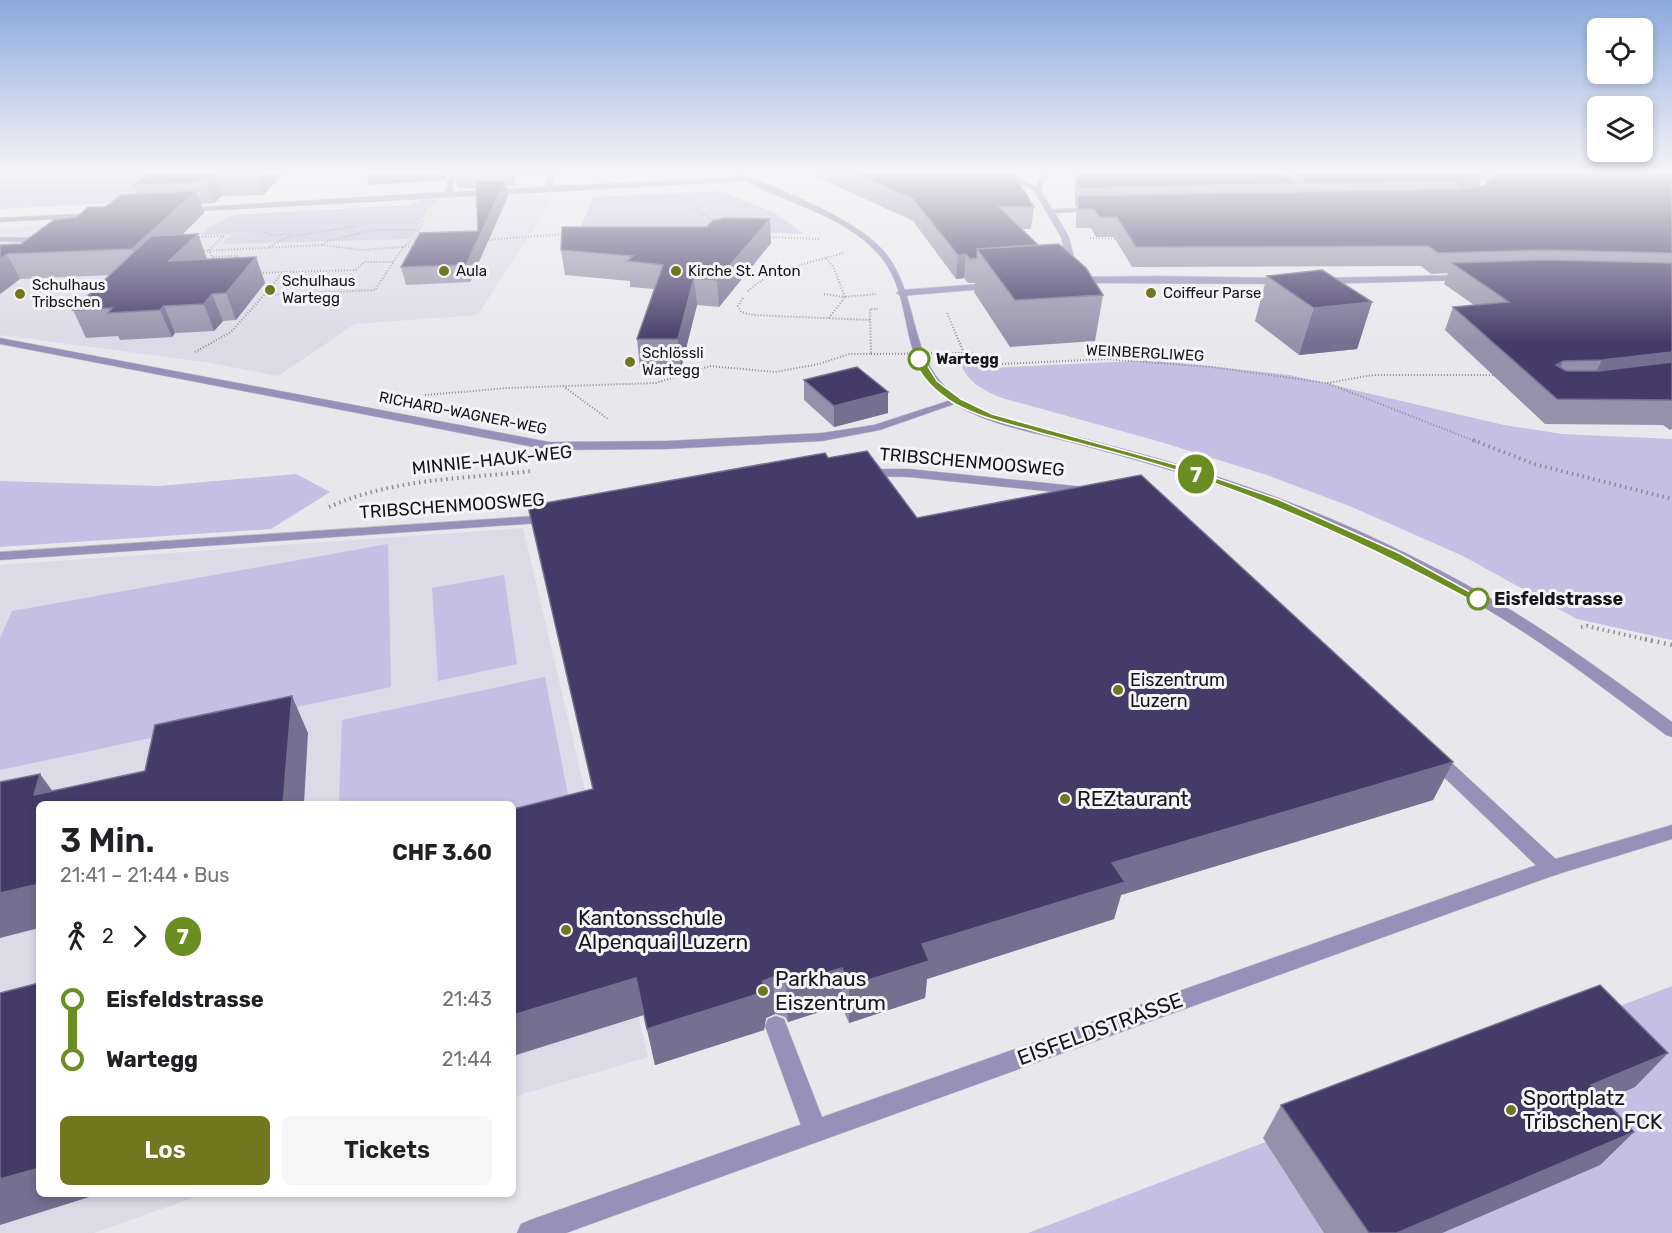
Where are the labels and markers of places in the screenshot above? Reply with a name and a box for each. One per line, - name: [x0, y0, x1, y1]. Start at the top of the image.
- place label: Aula: [456, 262, 487, 280]
- place label: Kirche St. Anton: [688, 262, 801, 280]
- marker: Aula: [437, 264, 451, 278]
- marker: Kirche St. Anton: [669, 264, 683, 278]
- place label: Schulhaus Wartegg: [282, 272, 356, 307]
- place label: Schulhaus Tribschen: [32, 276, 106, 311]
- marker: Schulhaus Wartegg: [263, 283, 277, 297]
- place label: Coiffeur Parse: [1163, 284, 1261, 302]
- marker: Coiffeur Parse: [1144, 286, 1158, 300]
- marker: Schulhaus Tribschen: [13, 287, 27, 301]
- place label: Schlössli Wartegg: [642, 344, 704, 379]
- marker: Wartegg: [908, 348, 930, 370]
- place label: Wartegg: [936, 350, 999, 368]
- marker: Schlössli Wartegg: [623, 355, 637, 369]
- marker: Eisfeldstrasse: [1467, 588, 1489, 610]
- place label: Eisfeldstrasse: [1494, 588, 1623, 610]
- place label: Eiszentrum Luzern: [1130, 669, 1225, 712]
- marker: Eiszentrum Luzern: [1111, 683, 1125, 697]
- place label: REZtaurant: [1077, 786, 1189, 811]
- marker: REZtaurant: [1058, 792, 1072, 806]
- place label: Kantonsschule Alpenquai Luzern: [578, 905, 748, 954]
- marker: Kantonsschule Alpenquai Luzern: [559, 923, 573, 937]
- place label: Parkhaus Eiszentrum: [775, 966, 886, 1015]
- marker: Parkhaus Eiszentrum: [756, 984, 770, 998]
- place label: Sportplatz Tribschen FCK: [1523, 1085, 1663, 1134]
- marker: Sportplatz Tribschen FCK: [1504, 1103, 1518, 1117]

